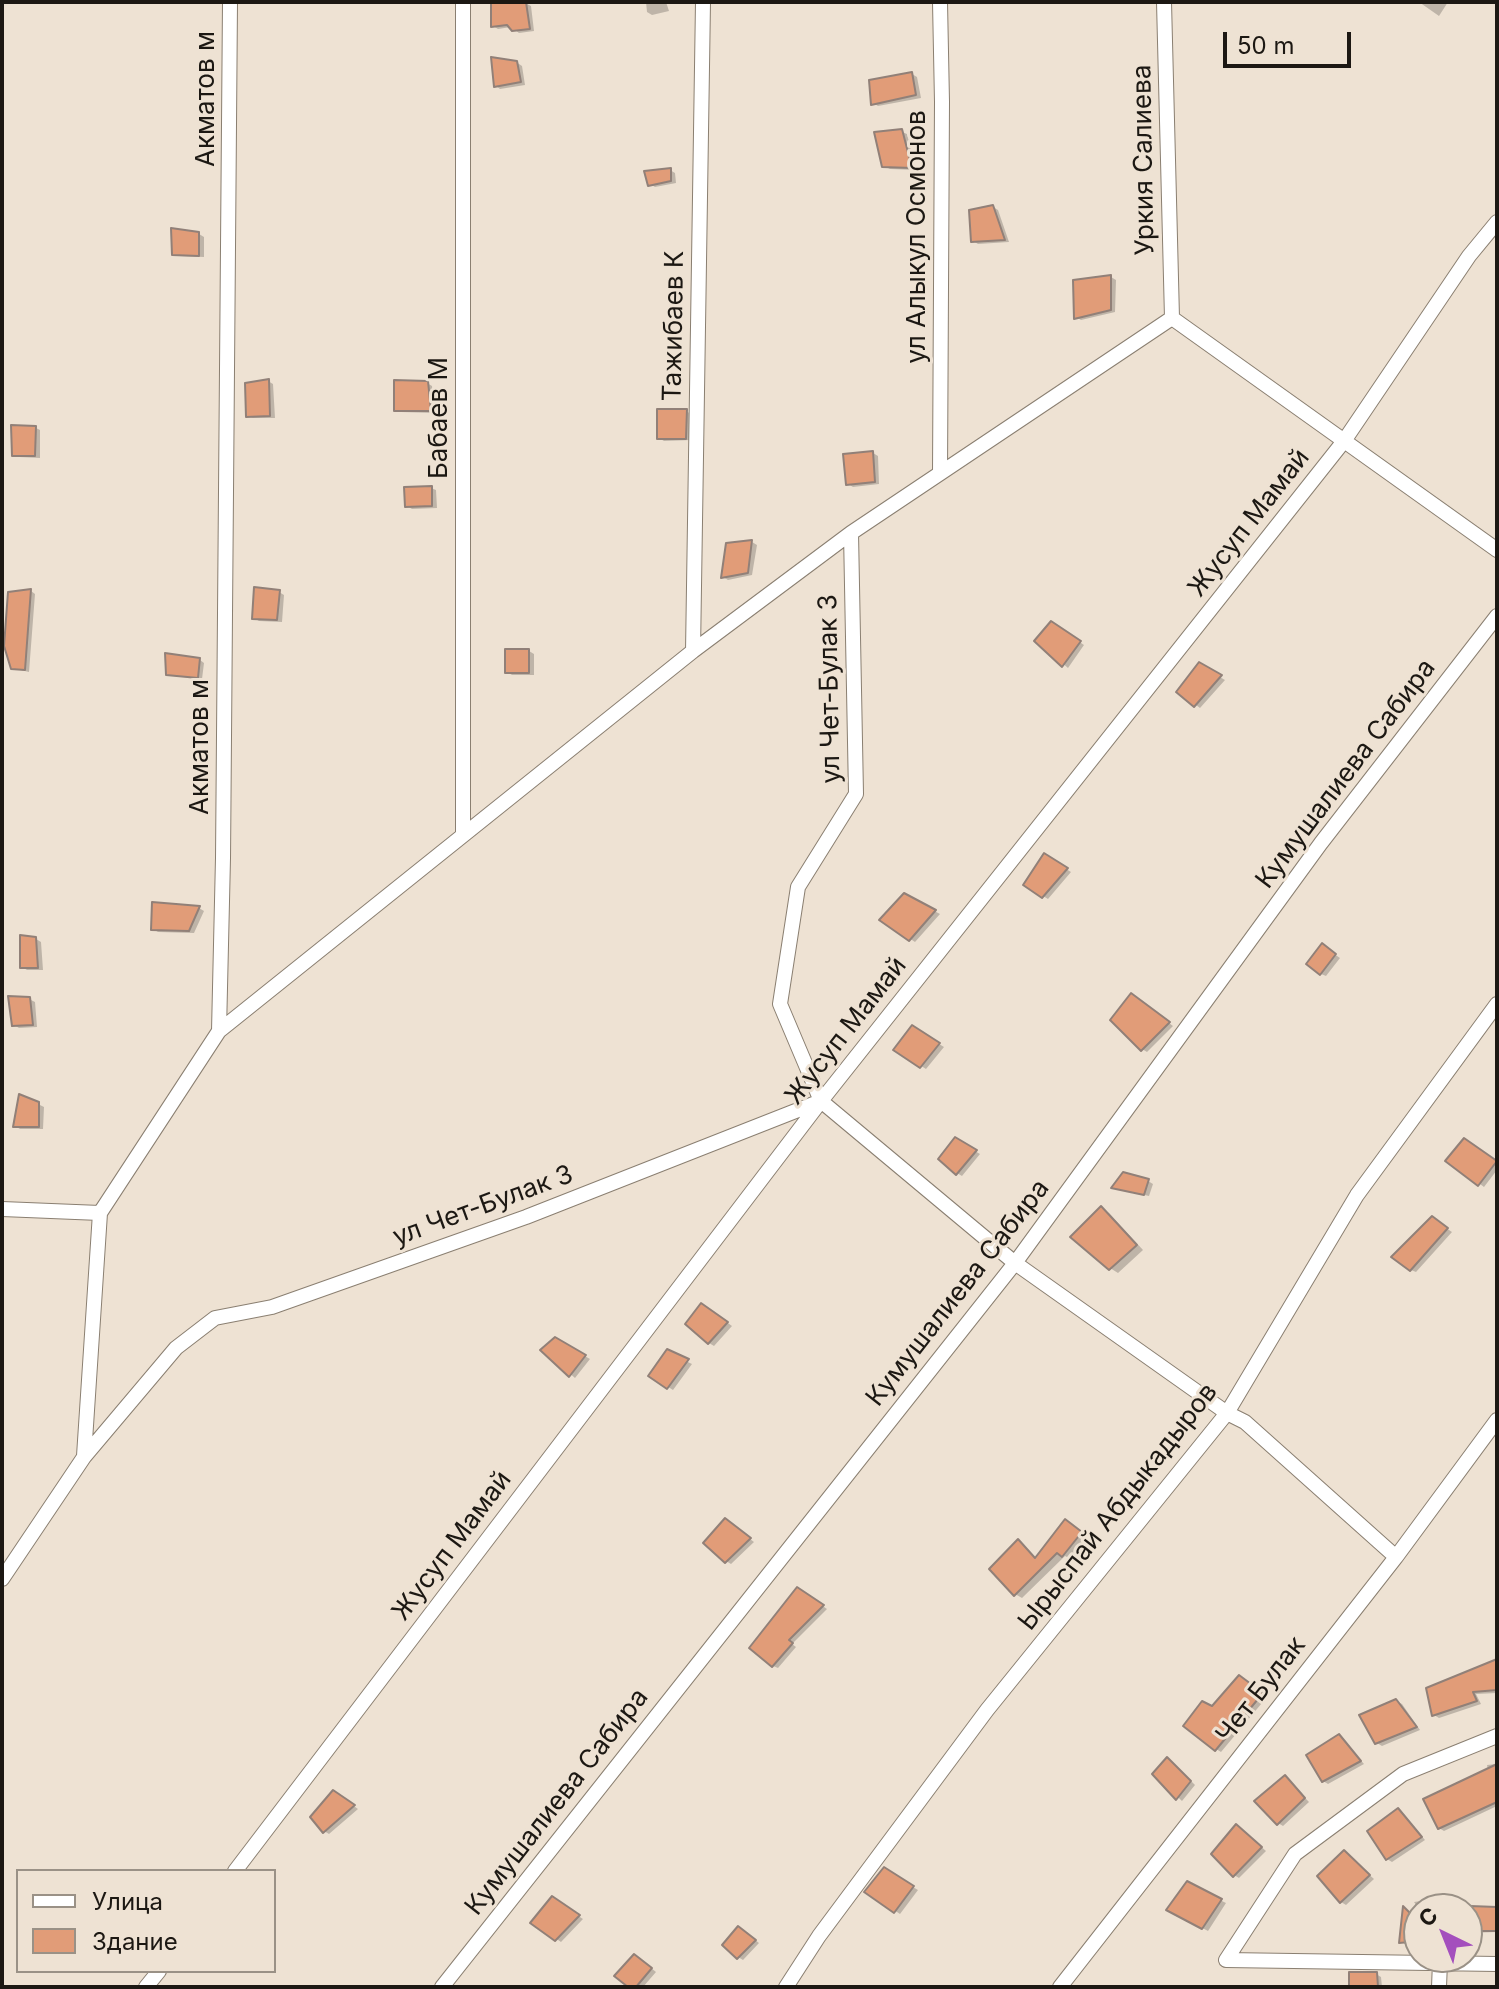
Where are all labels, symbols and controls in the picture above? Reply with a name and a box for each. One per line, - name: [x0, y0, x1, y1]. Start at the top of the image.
- scale bar: [1227, 16, 1355, 66]
- street label: Акматов м: [190, 31, 222, 167]
- text: 50 m: [1237, 31, 1295, 60]
- street label: Уркия Салиева: [1127, 64, 1161, 256]
- street label: ул Алыкул Осмонов: [901, 110, 933, 364]
- street label: Тажибаев К: [657, 250, 691, 402]
- street label: Бабаев М: [423, 357, 455, 479]
- street label: Жусуп Мамай: [1182, 443, 1316, 603]
- street label: ул Чет-Булак 3: [813, 594, 847, 784]
- street label: Кумушалиева Сабира: [1250, 653, 1442, 895]
- street label: Акматов м: [184, 679, 216, 815]
- street label: Жусуп Мамай: [779, 951, 913, 1111]
- street label: ул Чет-Булак 3: [389, 1159, 577, 1253]
- street label: Кумушалиева Сабира: [860, 1174, 1056, 1412]
- street label: Ырыспай Абдыкадыров: [1012, 1377, 1224, 1637]
- street label: Жусуп Мамай: [386, 1465, 518, 1627]
- street label: Чет Булак: [1210, 1630, 1312, 1750]
- street label: Кумушалиева Сабира: [459, 1683, 655, 1921]
- legend: [16, 1869, 276, 1973]
- text: Улица: [92, 1887, 163, 1916]
- north arrow: [1403, 1893, 1483, 1973]
- text: С: [1413, 1902, 1443, 1932]
- text: Здание: [92, 1927, 178, 1956]

